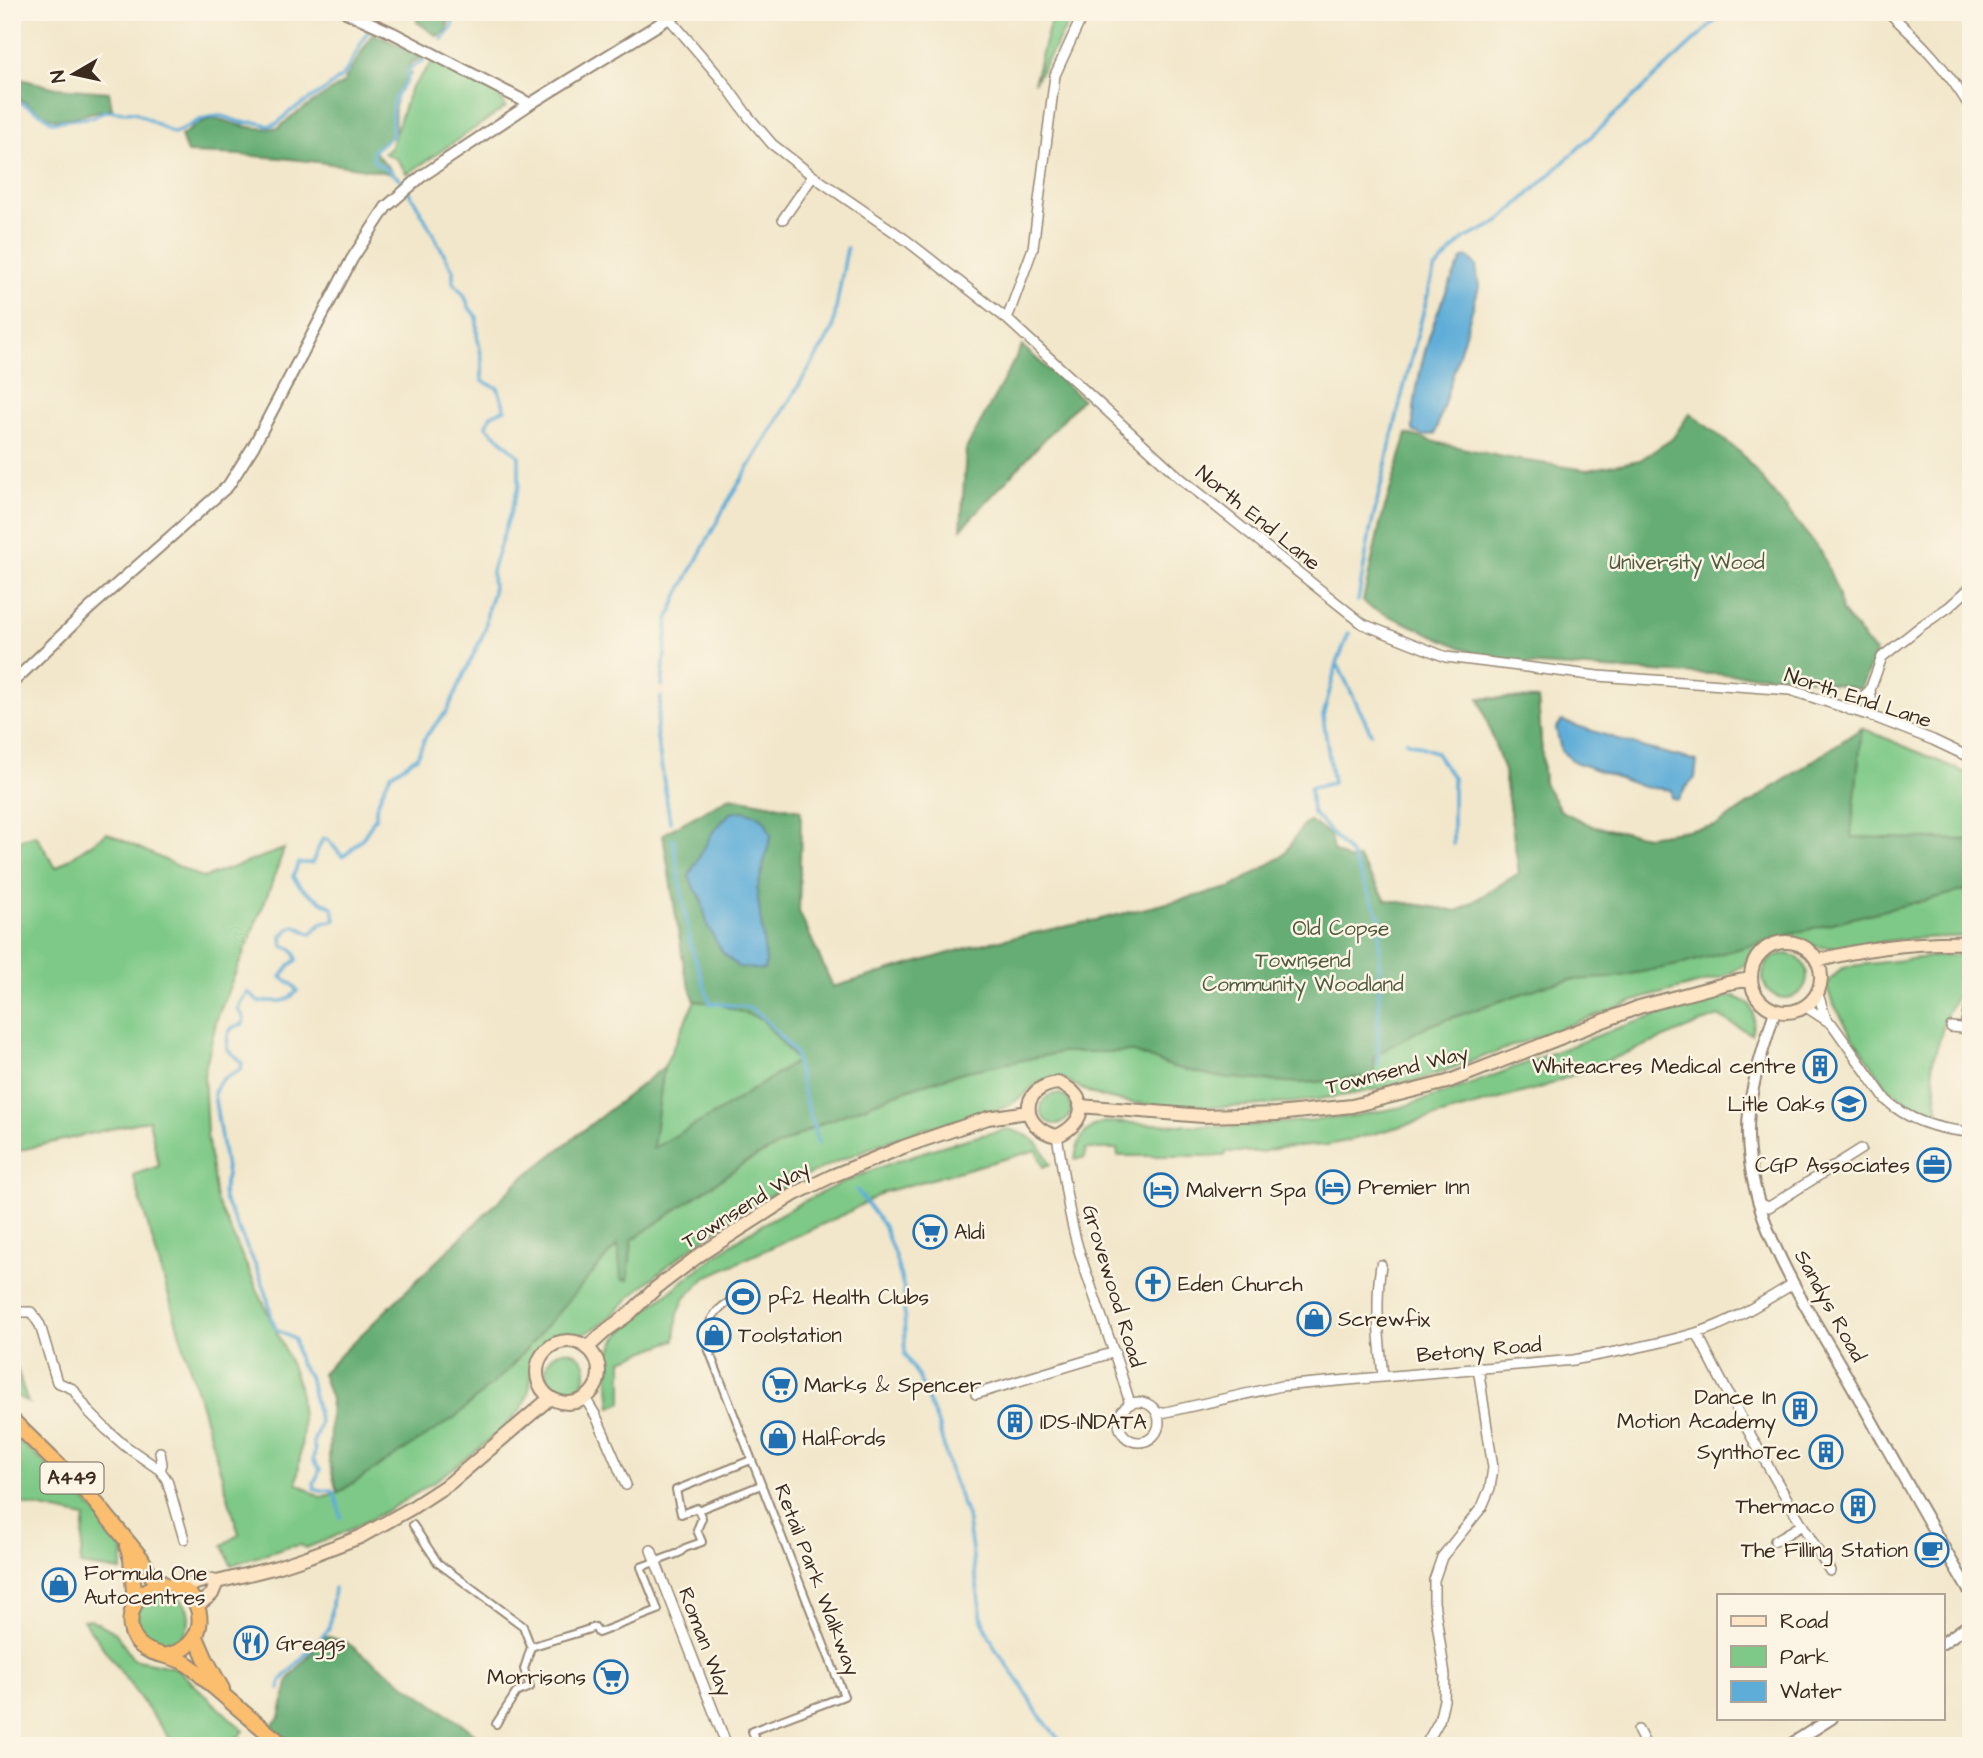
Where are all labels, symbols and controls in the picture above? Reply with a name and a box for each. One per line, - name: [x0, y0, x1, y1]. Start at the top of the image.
- north arrow: [38, 38, 108, 108]
- text: N: [44, 68, 73, 84]
- street label: North End Lane: [1189, 459, 1327, 577]
- park label: University Wood: [1609, 548, 1765, 579]
- street label: North End Lane: [1781, 661, 1935, 735]
- park label: Old Copse: [1293, 914, 1389, 944]
- park label: Townsend Community Woodland: [1202, 946, 1404, 1001]
- street label: Townsend Way: [1323, 1038, 1472, 1104]
- building icon: Whiteacres Medical centre: [1801, 1047, 1839, 1085]
- place label: Whiteacres Medical centre: [1532, 1052, 1796, 1081]
- school or university icon: Litle Oaks: [1830, 1085, 1868, 1123]
- place label: Litle Oaks: [1728, 1090, 1825, 1119]
- office icon: CGP Associates: [1915, 1146, 1953, 1184]
- place label: CGP Associates: [1755, 1151, 1910, 1180]
- street label: Townsend Way: [676, 1154, 817, 1258]
- hotel icon: Premier Inn: [1314, 1168, 1352, 1206]
- hotel icon: Malvern Spa: [1142, 1171, 1180, 1209]
- place label: Premier Inn: [1358, 1173, 1469, 1202]
- place label: Malvern Spa: [1186, 1176, 1306, 1206]
- street label: Grovewood Road: [1075, 1201, 1152, 1371]
- supermarket icon: Aldi: [911, 1213, 949, 1251]
- place label: Aldi: [954, 1218, 985, 1247]
- street label: Sandys Road: [1785, 1245, 1873, 1368]
- church icon: Eden Church: [1134, 1265, 1172, 1303]
- place label: Eden Church: [1178, 1270, 1303, 1299]
- sports icon: pf2 Health Clubs: [724, 1278, 762, 1316]
- place label: pf2 Health Clubs: [768, 1283, 929, 1313]
- shop icon: Screwfix: [1295, 1300, 1333, 1338]
- place label: Screwfix: [1338, 1305, 1430, 1334]
- shop icon: Toolstation: [695, 1316, 733, 1354]
- place label: Toolstation: [738, 1321, 842, 1350]
- street label: Betony Road: [1415, 1330, 1543, 1372]
- supermarket icon: Marks & Spencer: [761, 1366, 799, 1404]
- place label: Marks & Spencer: [804, 1371, 982, 1401]
- place label: Dance In Motion Academy: [1617, 1383, 1776, 1438]
- building icon: Dance In Motion Academy: [1781, 1390, 1819, 1428]
- building icon: IDS-INDATA: [996, 1403, 1034, 1441]
- place label: IDS-INDATA: [1040, 1408, 1147, 1437]
- shop icon: Halfords: [759, 1419, 797, 1457]
- place label: Halfords: [802, 1424, 886, 1453]
- building icon: SynthoTec: [1807, 1433, 1845, 1471]
- place label: SynthoTec: [1697, 1438, 1801, 1469]
- road number: A449: [41, 1462, 104, 1494]
- street label: Retail Park Walkway: [765, 1480, 867, 1681]
- building icon: Thermaco: [1839, 1487, 1877, 1525]
- place label: Thermaco: [1735, 1492, 1834, 1521]
- cafe icon: The Filling Station: [1913, 1531, 1951, 1569]
- place label: The Filling Station: [1741, 1536, 1908, 1567]
- place label: Formula One Autocentres: [84, 1559, 207, 1612]
- shop icon: Formula One Autocentres: [40, 1566, 78, 1604]
- street label: Roman Way: [669, 1583, 739, 1702]
- legend: [1717, 1594, 1944, 1720]
- text: Road: [1780, 1607, 1828, 1636]
- restaurant icon: Greggs: [232, 1624, 270, 1662]
- place label: Greggs: [276, 1629, 346, 1660]
- text: Park: [1780, 1643, 1829, 1672]
- supermarket icon: Morrisons: [592, 1658, 630, 1696]
- place label: Morrisons: [487, 1663, 586, 1692]
- text: Water: [1780, 1677, 1842, 1706]

